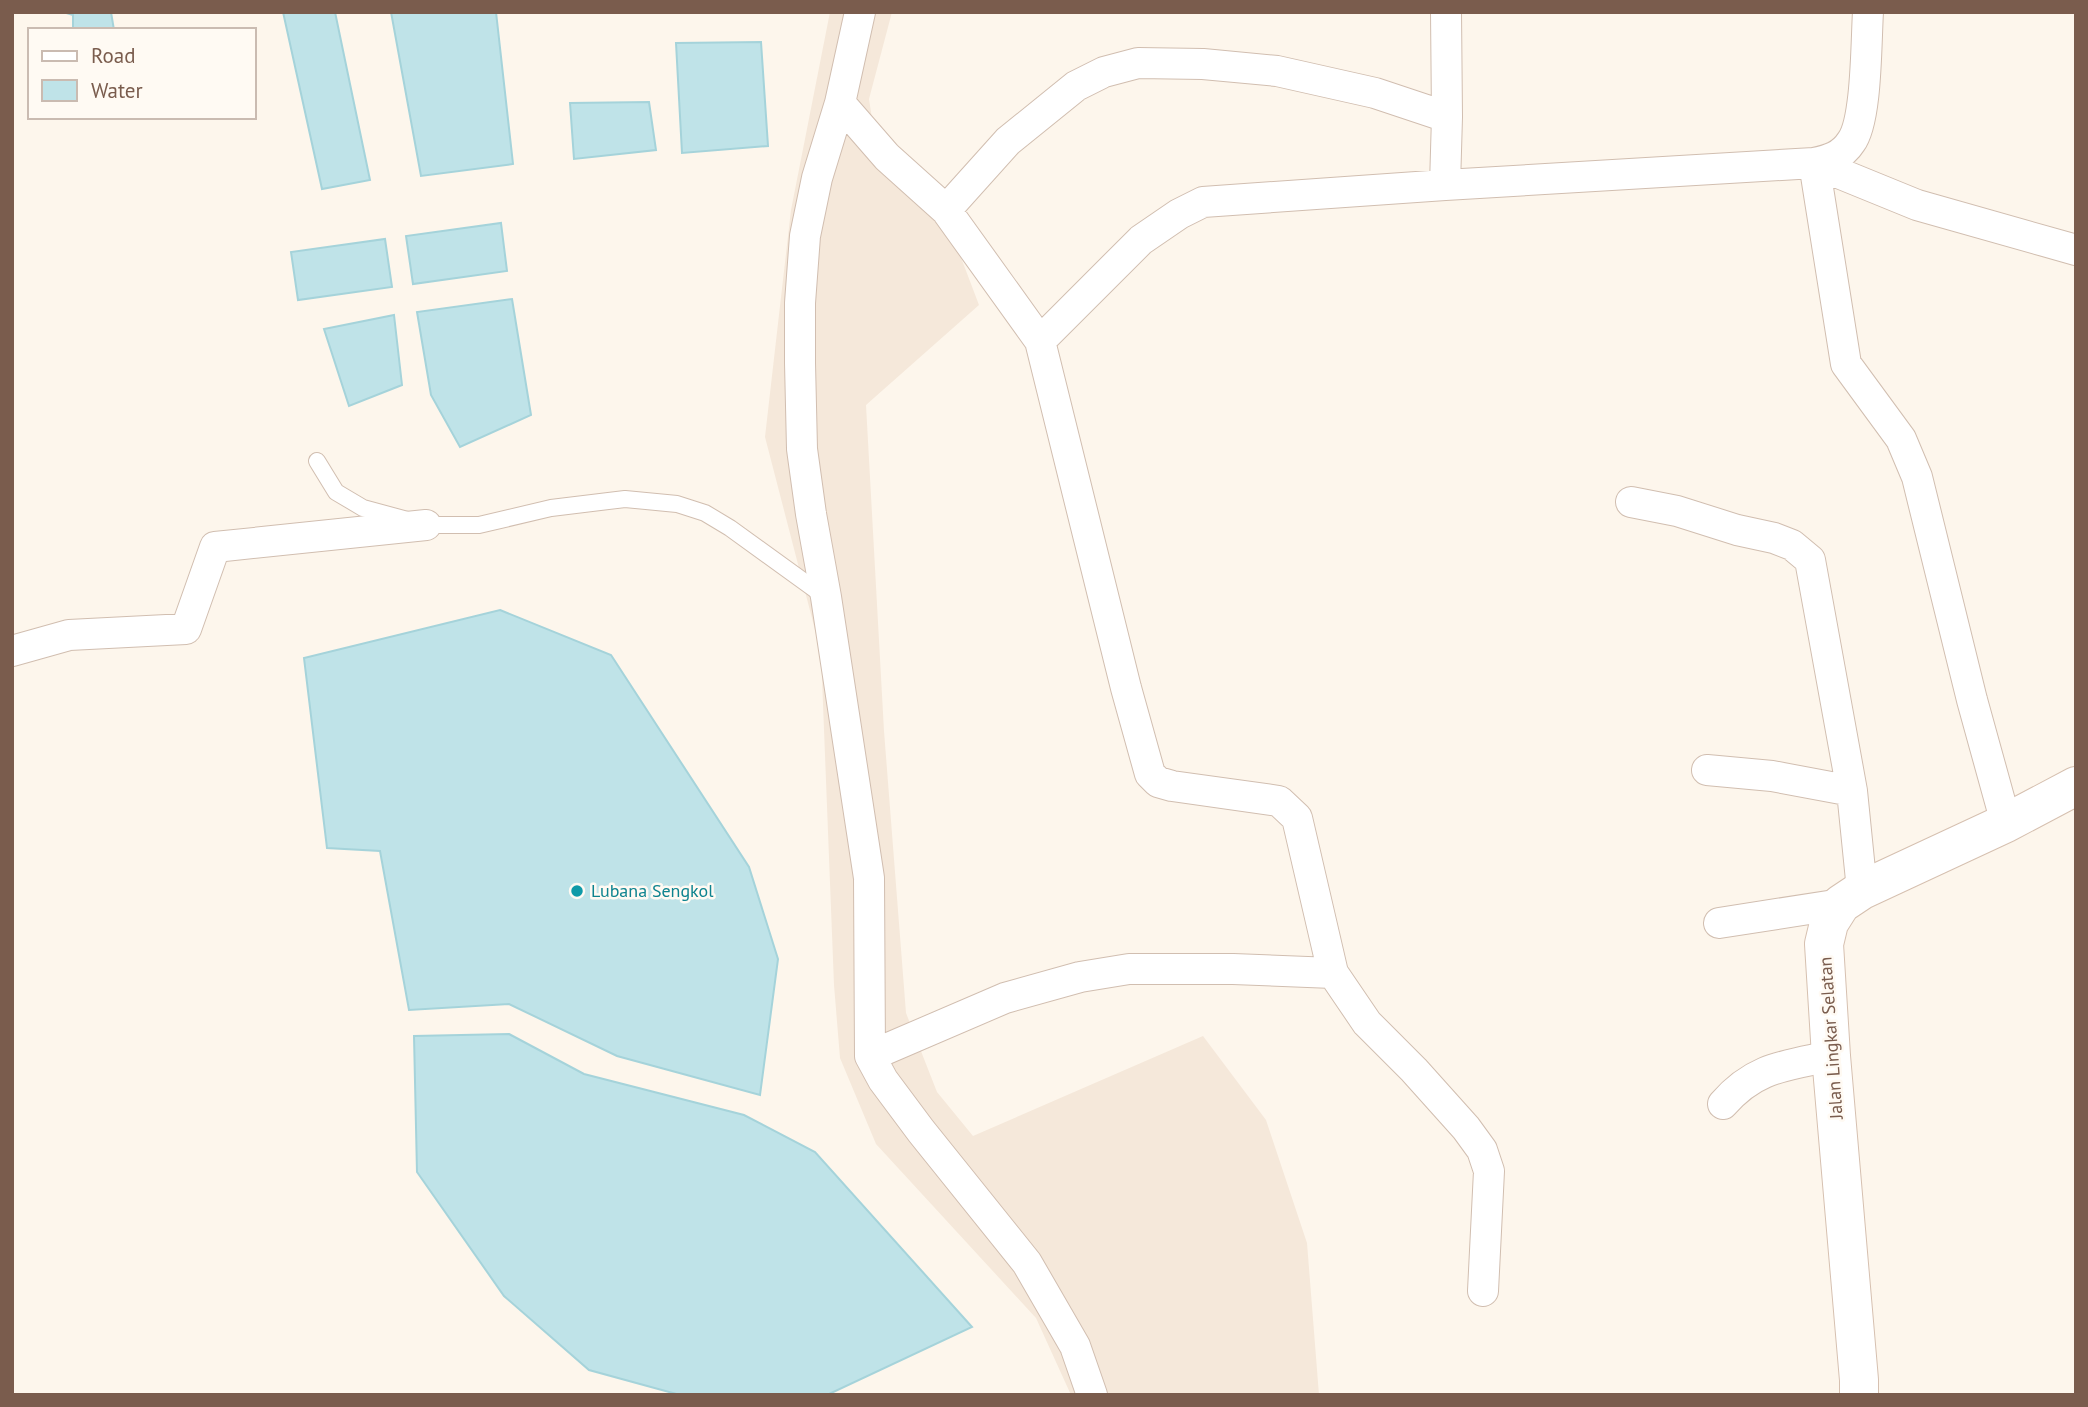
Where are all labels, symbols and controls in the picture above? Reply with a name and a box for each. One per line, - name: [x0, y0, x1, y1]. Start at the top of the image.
- legend: [28, 28, 256, 119]
- text: Road: [91, 42, 135, 69]
- text: Water: [91, 77, 143, 104]
- place label: Lubana Sengkol: [591, 879, 714, 902]
- marker: Lubana Sengkol: [569, 883, 585, 899]
- street label: Jalan Lingkar Selatan: [1813, 956, 1848, 1121]

